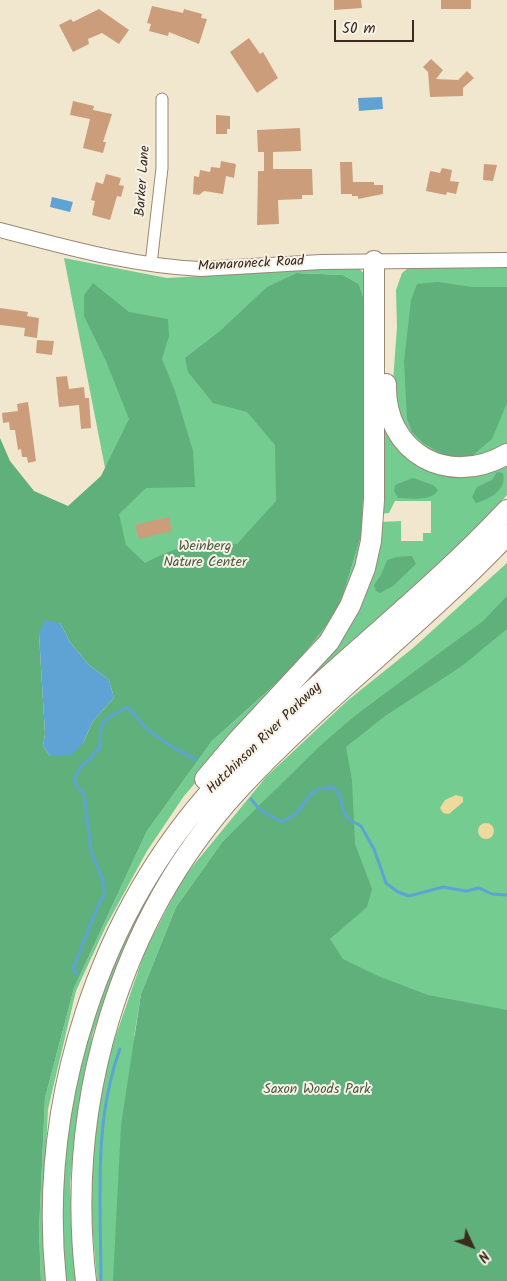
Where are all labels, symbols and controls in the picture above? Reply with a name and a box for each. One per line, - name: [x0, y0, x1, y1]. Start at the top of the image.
- scale bar: [337, 10, 417, 42]
- text: 50 m: [342, 17, 376, 41]
- street label: Barker Lane: [133, 145, 155, 217]
- street label: Mamaroneck Road: [197, 254, 305, 276]
- park label: Weinberg Nature Center: [163, 540, 247, 572]
- street label: Hutchinson River Parkway: [204, 680, 326, 798]
- park label: Saxon Woods Park: [264, 1083, 370, 1099]
- north arrow: [447, 1221, 497, 1271]
- text: N: [472, 1245, 494, 1267]

